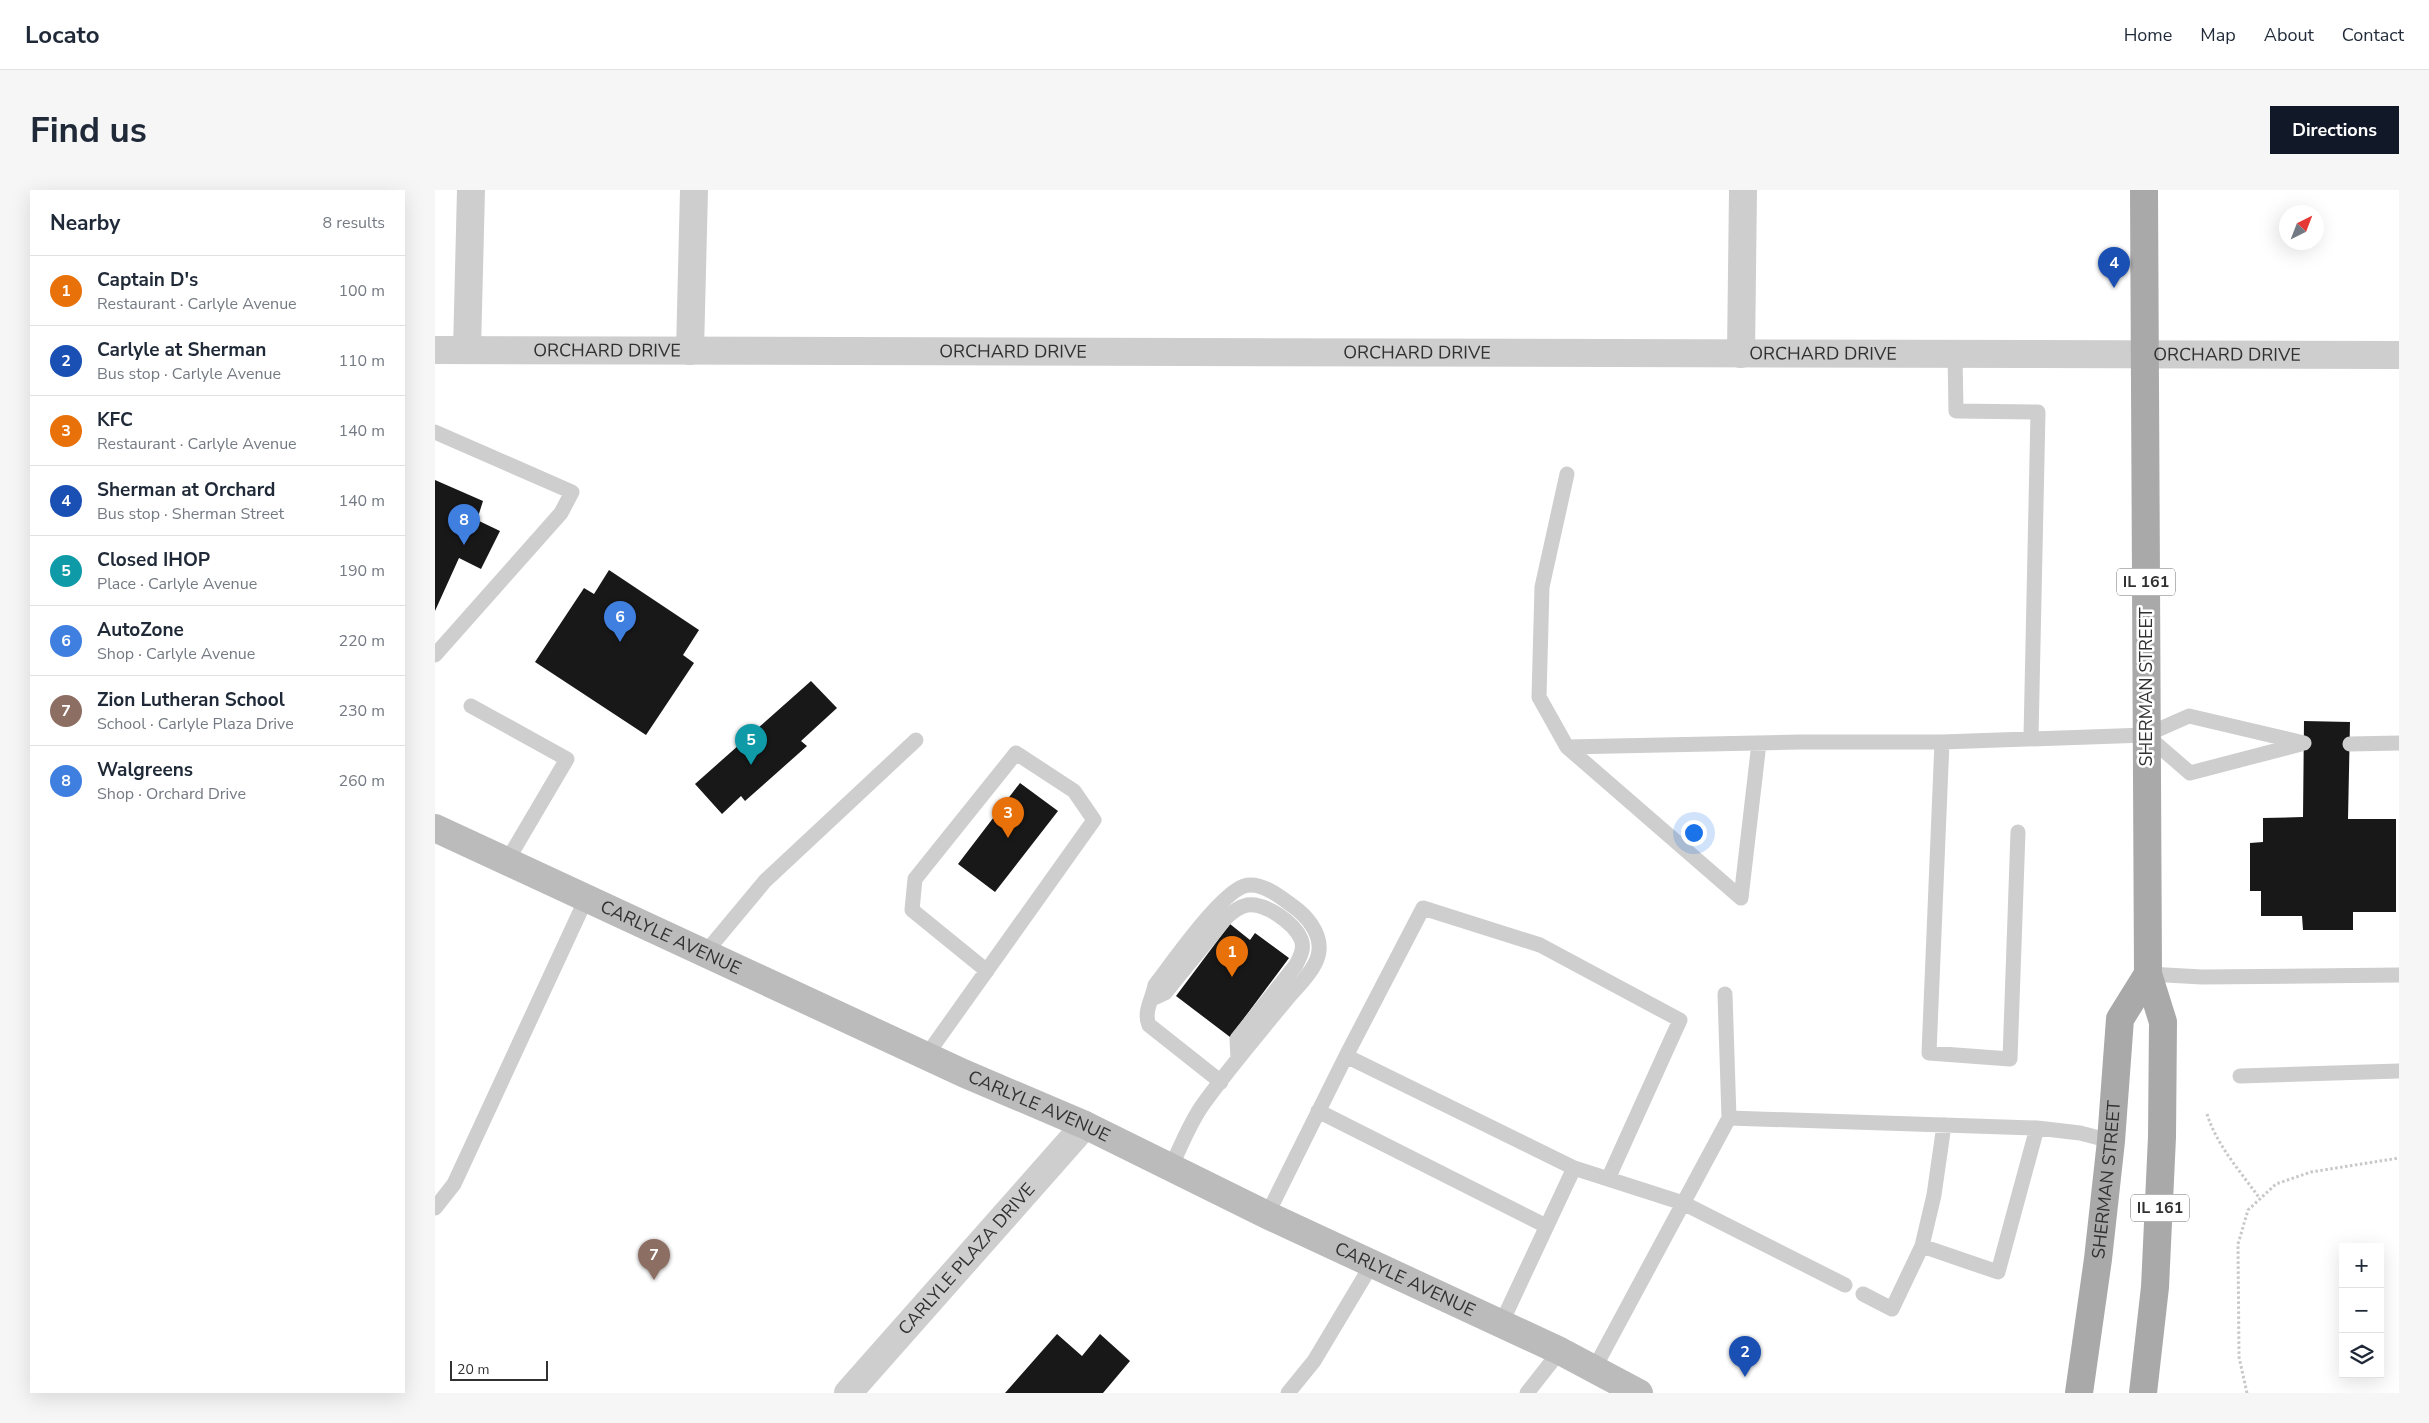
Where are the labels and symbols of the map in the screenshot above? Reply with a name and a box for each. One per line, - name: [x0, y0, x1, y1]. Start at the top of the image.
- north arrow: [2279, 205, 2324, 250]
- pin: 4: [2098, 247, 2130, 288]
- street label: ORCHARD DRIVE: [533, 338, 681, 363]
- street label: ORCHARD DRIVE: [939, 339, 1087, 364]
- street label: ORCHARD DRIVE: [1343, 340, 1491, 365]
- street label: ORCHARD DRIVE: [1749, 341, 1897, 366]
- street label: ORCHARD DRIVE: [2153, 342, 2301, 367]
- pin: 8: [448, 504, 480, 545]
- road number: IL 161: [2117, 568, 2175, 596]
- pin: 6: [604, 601, 636, 642]
- street label: SHERMAN STREET: [2134, 607, 2158, 767]
- pin: 5: [735, 724, 767, 765]
- pin: 3: [992, 797, 1024, 838]
- your location: [1681, 820, 1707, 846]
- street label: CARLYLE AVENUE: [597, 894, 745, 980]
- pin: 1: [1216, 936, 1248, 977]
- street label: CARLYLE AVENUE: [964, 1065, 1114, 1148]
- street label: SHERMAN STREET: [2086, 1100, 2126, 1260]
- street label: CARLYLE PLAZA DRIVE: [893, 1178, 1040, 1340]
- road number: IL 161: [2131, 1194, 2189, 1222]
- street label: CARLYLE AVENUE: [1331, 1236, 1479, 1322]
- pin: 7: [638, 1239, 670, 1280]
- pin: 2: [1729, 1336, 1761, 1377]
- scale bar: [450, 1358, 547, 1381]

